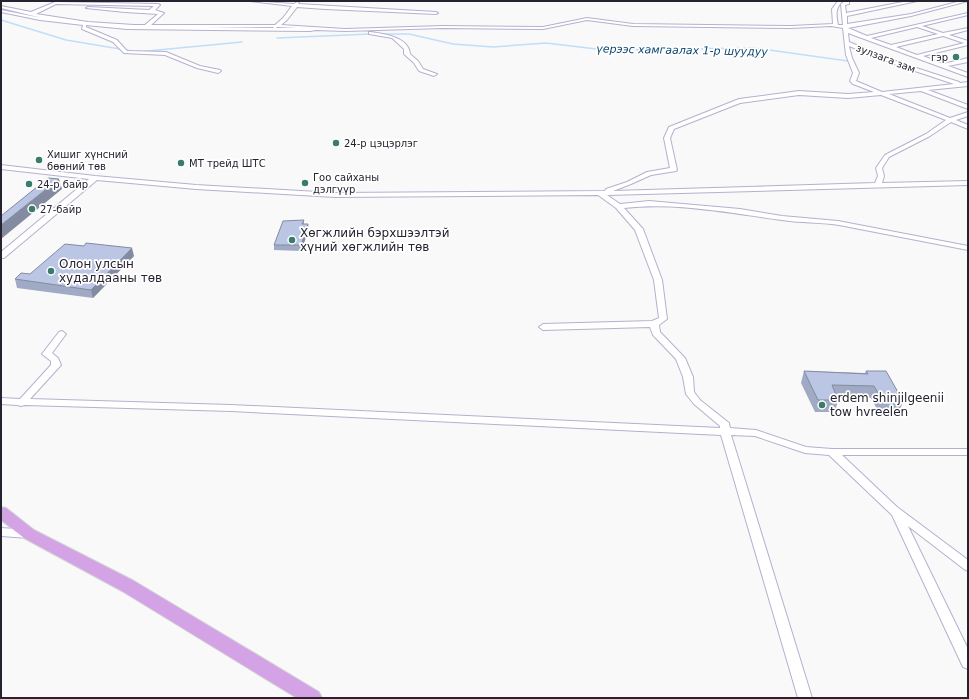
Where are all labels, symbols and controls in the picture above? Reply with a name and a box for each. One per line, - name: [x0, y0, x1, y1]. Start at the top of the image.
- street label: зулзага зам: [855, 42, 917, 75]
- water label: үерээс хамгаалах 1-р шуудуу: [596, 43, 768, 59]
- place label: гэр: [931, 52, 948, 63]
- marker: гэр: [951, 52, 961, 62]
- marker: 24-р цэцэрлэг: [331, 138, 341, 148]
- place label: 24-р цэцэрлэг: [344, 138, 418, 149]
- place label: Хишиг хүнсний бөөний төв: [47, 149, 128, 172]
- marker: Хишиг хүнсний бөөний төв: [34, 155, 44, 165]
- marker: МТ трейд ШТС: [176, 158, 186, 168]
- place label: МТ трейд ШТС: [189, 158, 266, 169]
- place label: Гоо сайханы дэлгүүр: [313, 172, 379, 195]
- marker: Гоо сайханы дэлгүүр: [300, 178, 310, 188]
- marker: 24-р байр: [24, 179, 34, 189]
- place label: 24-р байр: [37, 179, 88, 190]
- marker: 27-байр: [27, 204, 37, 214]
- place label: 27-байр: [40, 204, 81, 215]
- place label: Хөгжлийн бэрхшээлтэй хүний хөгжлийн төв: [300, 226, 450, 254]
- marker: Хөгжлийн бэрхшээлтэй хүний хөгжлийн төв: [287, 235, 297, 245]
- place label: Олон улсын худалдааны төв: [59, 257, 162, 285]
- marker: Олон улсын худалдааны төв: [46, 266, 56, 276]
- place label: erdem shinjilgeenii tow hvreelen: [830, 391, 944, 419]
- marker: erdem shinjilgeenii tow hvreelen: [817, 400, 827, 410]

